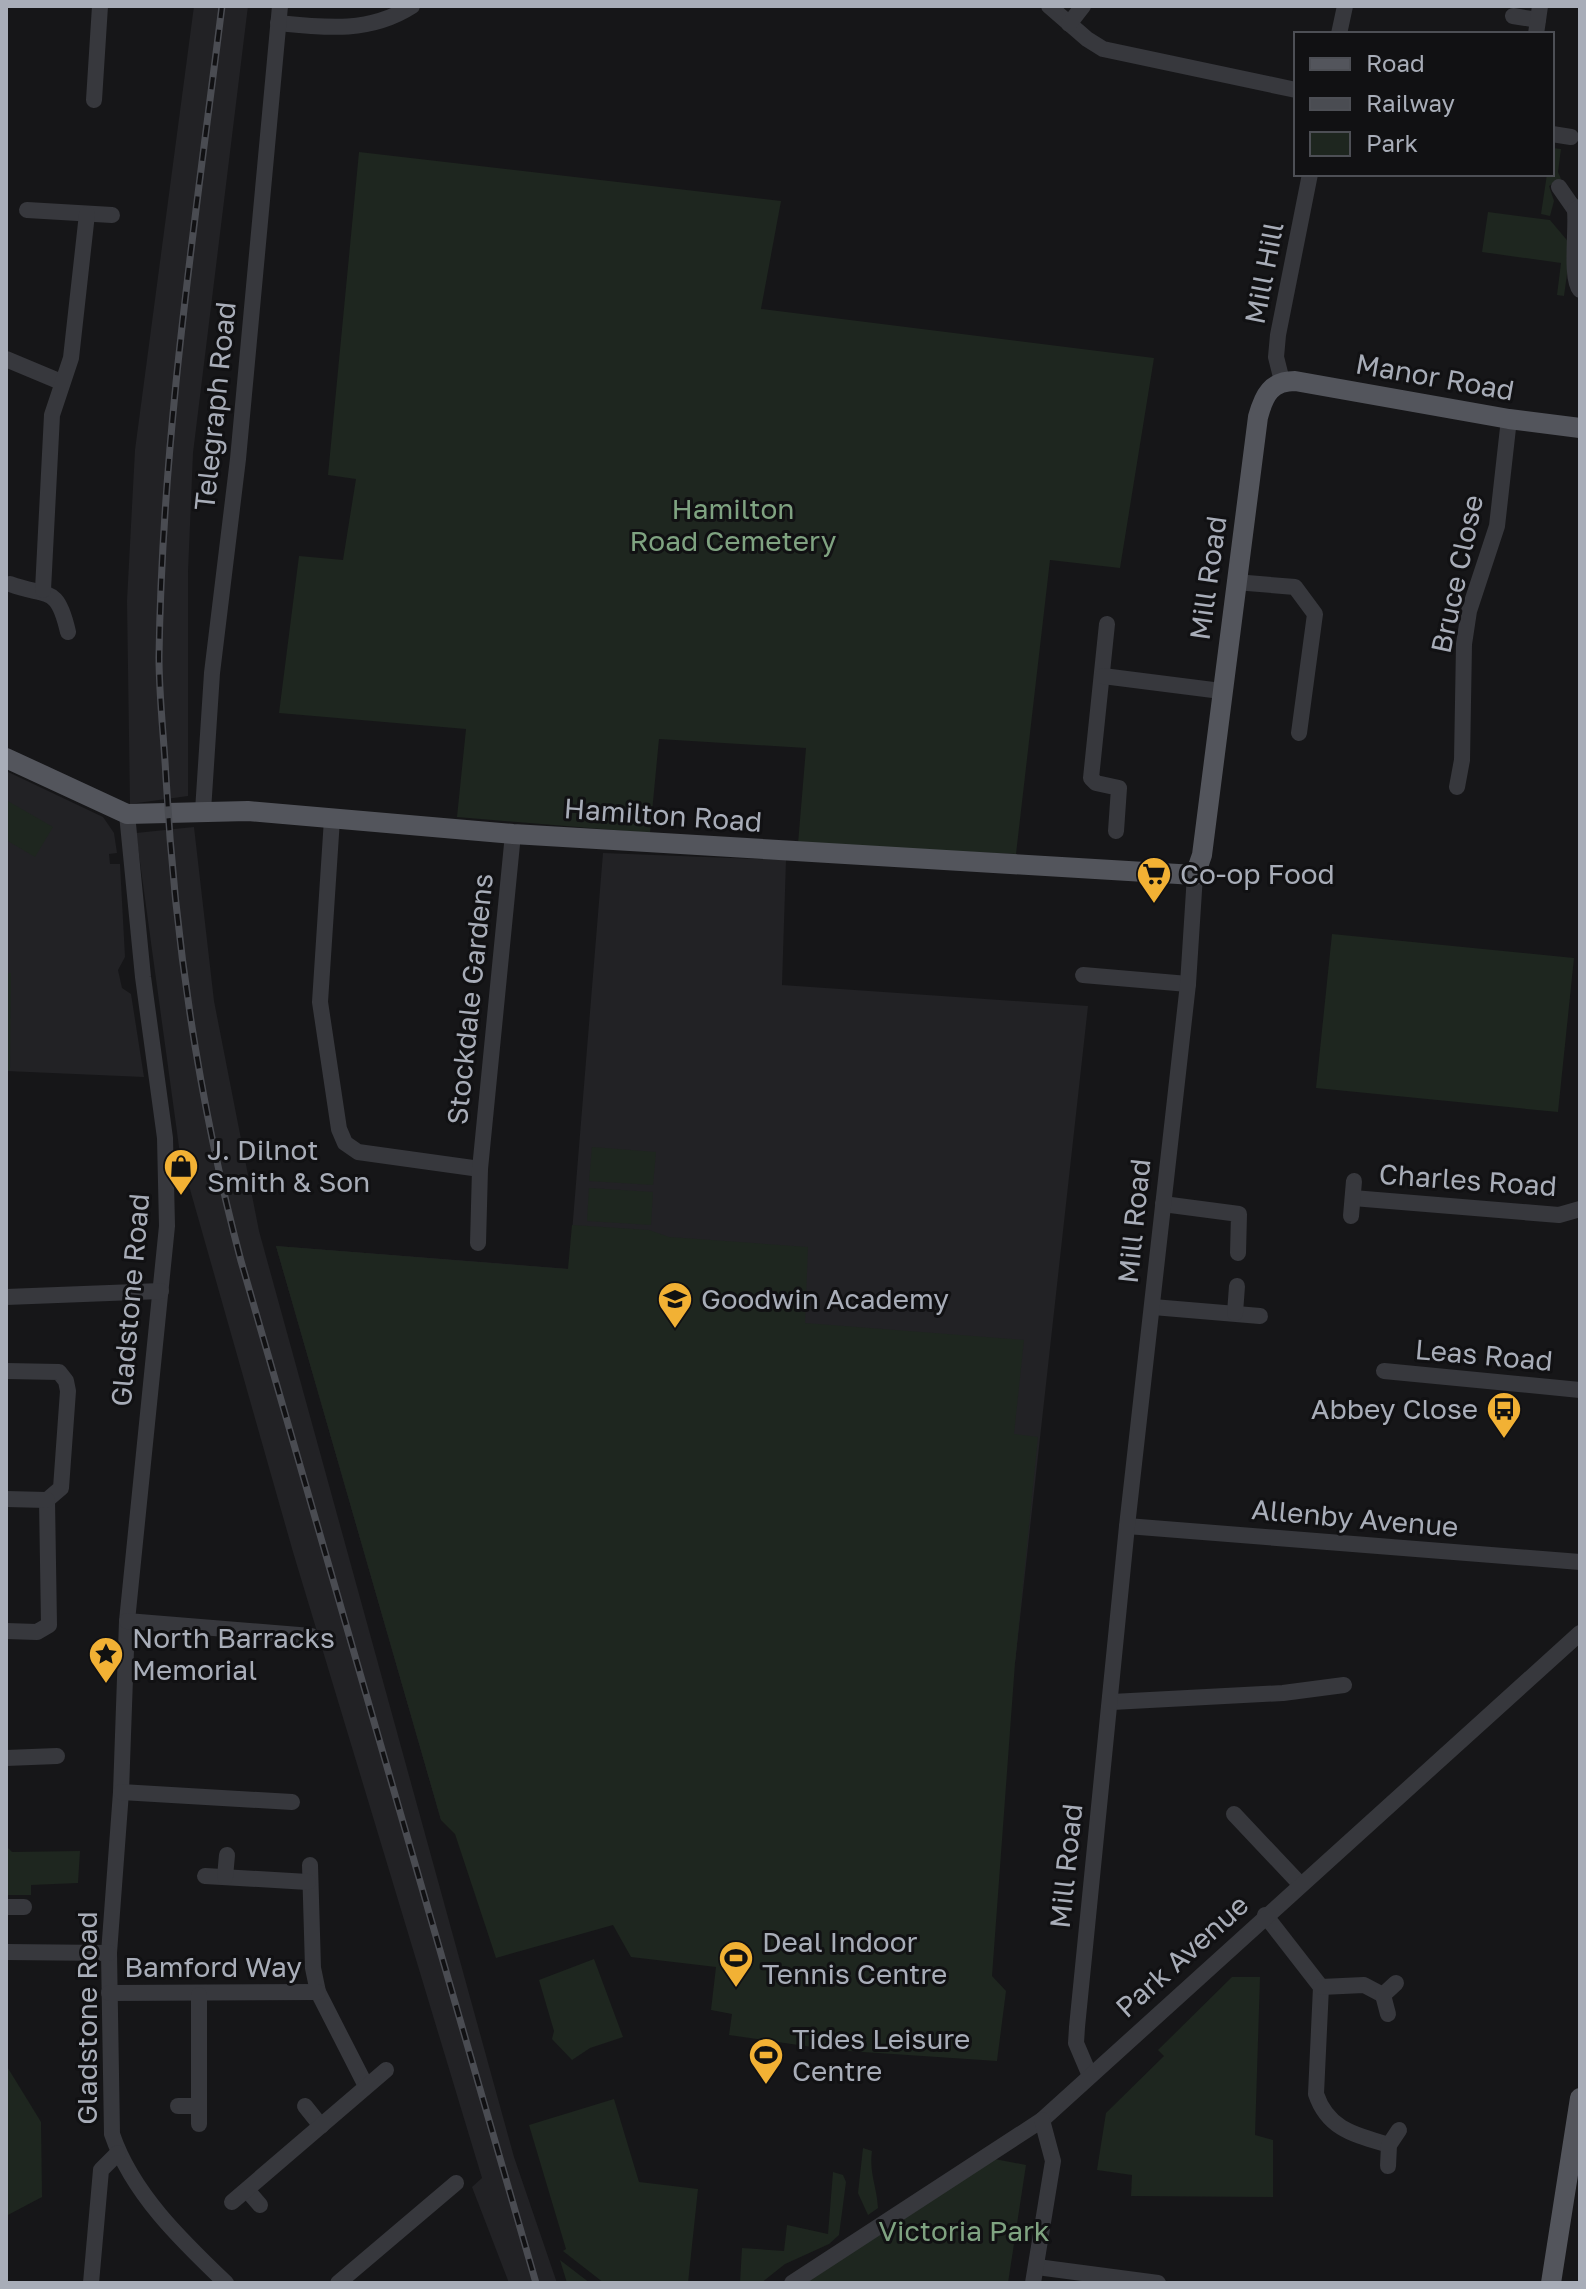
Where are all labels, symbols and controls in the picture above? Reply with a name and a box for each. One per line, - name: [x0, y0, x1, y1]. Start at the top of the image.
- legend: [1294, 32, 1554, 176]
- text: Road: [1366, 48, 1425, 77]
- text: Railway: [1366, 88, 1455, 117]
- text: Park: [1366, 128, 1418, 157]
- street label: Mill Hill: [1237, 219, 1290, 327]
- street label: Telegraph Road: [187, 300, 242, 512]
- street label: Manor Road: [1353, 346, 1517, 407]
- park label: Hamilton Road Cemetery: [630, 492, 837, 557]
- street label: Bruce Close: [1424, 492, 1489, 656]
- street label: Mill Road: [1182, 514, 1233, 642]
- street label: Hamilton Road: [563, 791, 763, 838]
- supermarket icon: Co-op Food: [1135, 855, 1173, 905]
- place label: Co-op Food: [1180, 857, 1335, 890]
- street label: Stockdale Gardens: [440, 872, 499, 1126]
- place label: J. Dilnot Smith & Son: [207, 1133, 370, 1198]
- shop icon: J. Dilnot Smith & Son: [162, 1147, 200, 1197]
- street label: Mill Road: [1111, 1157, 1156, 1285]
- street label: Charles Road: [1378, 1157, 1558, 1202]
- street label: Gladstone Road: [104, 1192, 155, 1408]
- school or university icon: Goodwin Academy: [656, 1280, 694, 1330]
- place label: Goodwin Academy: [701, 1282, 949, 1315]
- street label: Leas Road: [1414, 1332, 1554, 1377]
- bus stop icon: Abbey Close: [1485, 1390, 1523, 1440]
- place label: Abbey Close: [1311, 1392, 1478, 1425]
- street label: Allenby Avenue: [1250, 1492, 1460, 1543]
- place label: North Barracks Memorial: [132, 1621, 335, 1686]
- place icon: North Barracks Memorial: [87, 1635, 125, 1685]
- street label: Mill Road: [1043, 1802, 1088, 1930]
- street label: Park Avenue: [1109, 1888, 1255, 2024]
- street label: Gladstone Road: [70, 1911, 103, 2125]
- place label: Deal Indoor Tennis Centre: [762, 1925, 947, 1990]
- sports icon: Deal Indoor Tennis Centre: [717, 1939, 755, 1989]
- street label: Bamford Way: [124, 1950, 302, 1983]
- place label: Tides Leisure Centre: [792, 2022, 970, 2087]
- sports icon: Tides Leisure Centre: [747, 2036, 785, 2086]
- park label: Victoria Park: [878, 2214, 1050, 2247]

